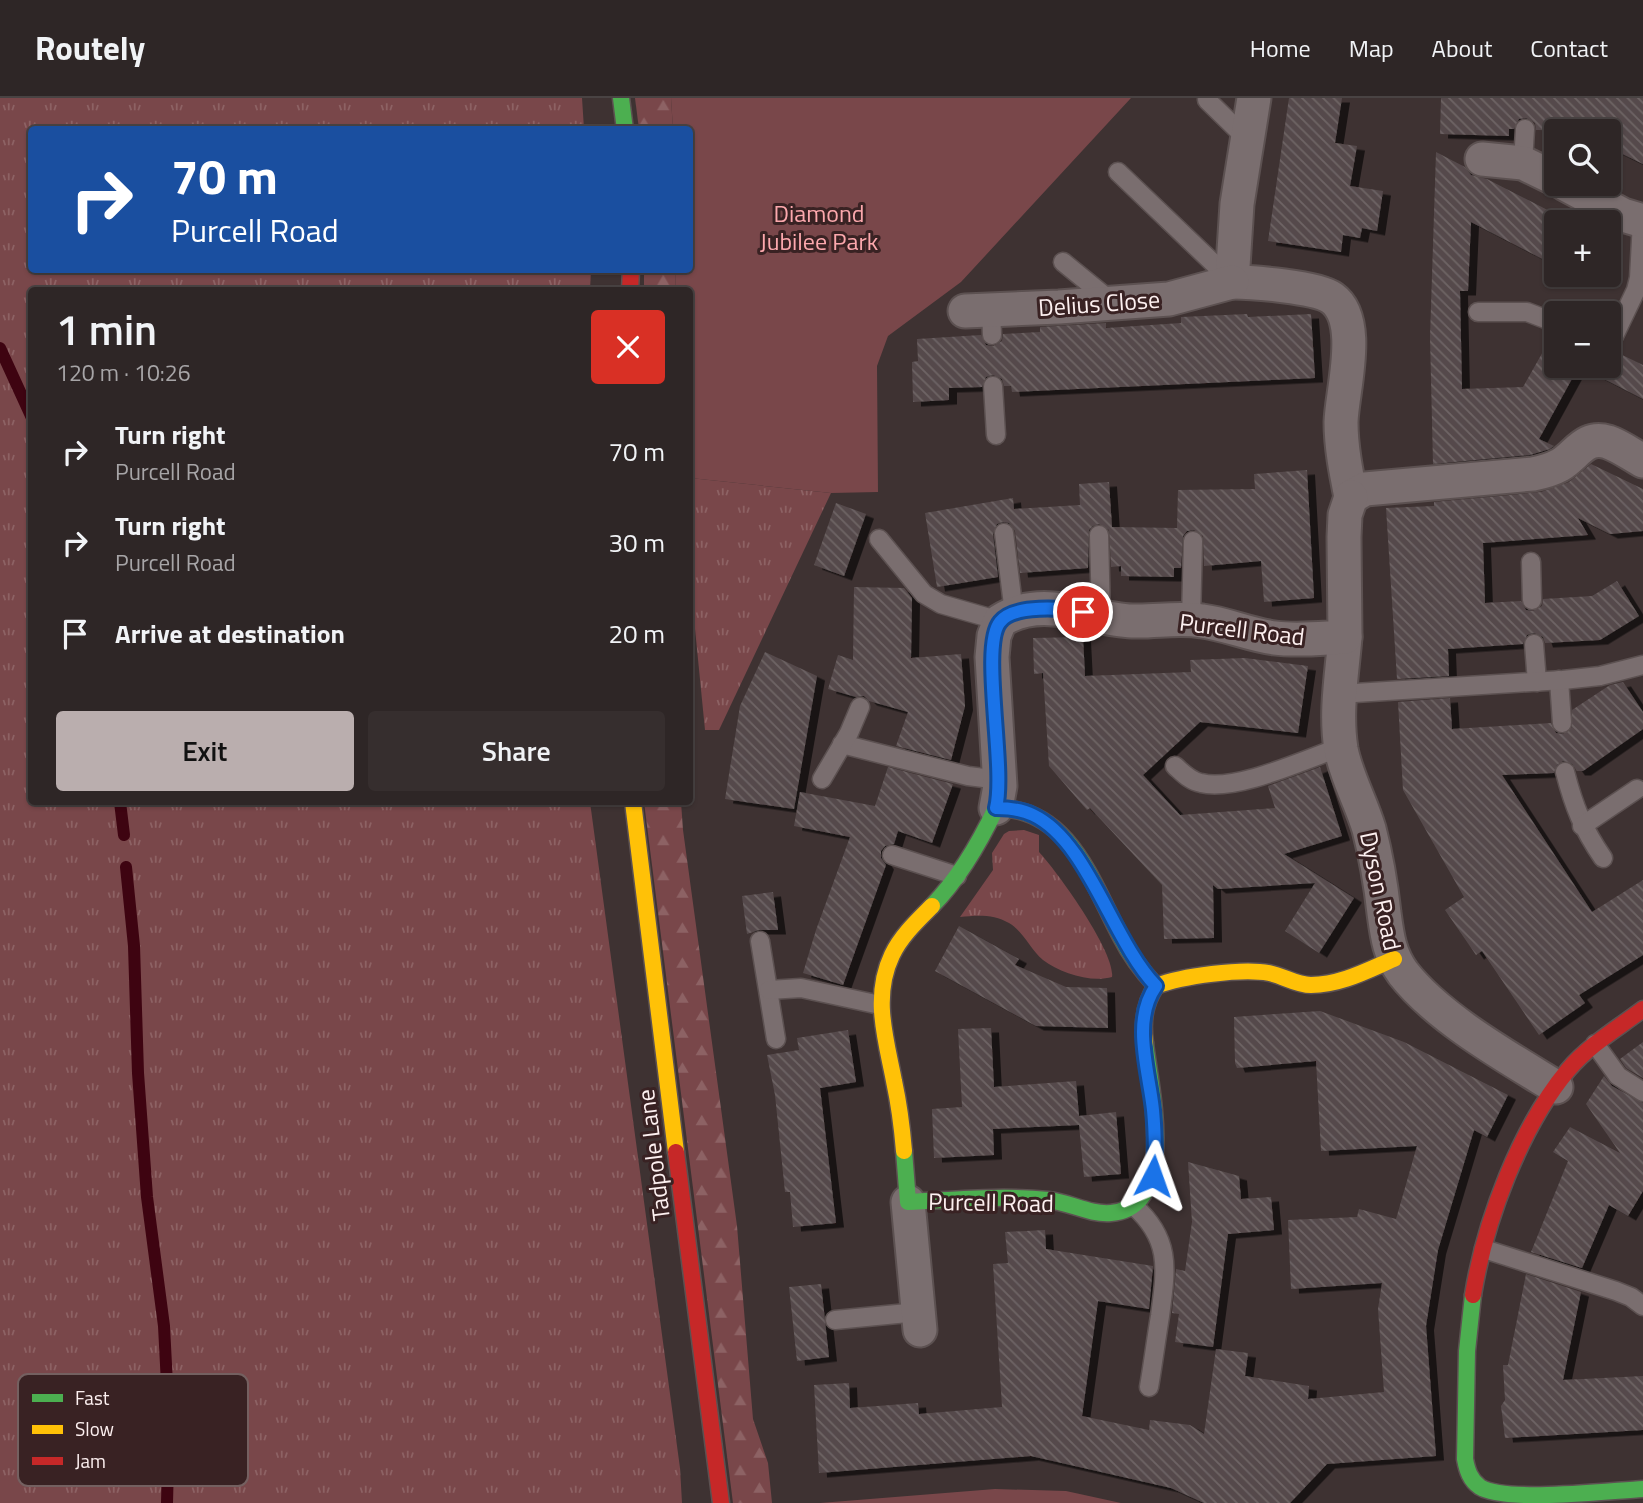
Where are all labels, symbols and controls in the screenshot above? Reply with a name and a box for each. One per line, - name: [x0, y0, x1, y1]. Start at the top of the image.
- text: Routely: [35, 23, 145, 73]
- text: Home: [1250, 30, 1311, 66]
- text: Map: [1349, 30, 1394, 66]
- text: About: [1432, 30, 1492, 66]
- text: Contact: [1530, 30, 1608, 66]
- map controls: [1544, 119, 1621, 378]
- button: search: [1544, 119, 1621, 196]
- text: 70 m: [171, 138, 278, 213]
- icon: right: [56, 154, 147, 245]
- park label: Diamond Jubilee Park: [760, 195, 879, 259]
- text: Purcell Road: [171, 206, 339, 254]
- button: +: [1544, 210, 1621, 287]
- street label: Delius Close: [1037, 281, 1161, 325]
- text: 1 min: [56, 297, 157, 361]
- button: −: [1544, 301, 1621, 378]
- button: close: [591, 310, 665, 384]
- text: 120 m · 10:26: [56, 355, 191, 390]
- text: Turn right: [115, 415, 226, 454]
- text: 70 m: [608, 432, 665, 471]
- icon: right: [56, 433, 94, 471]
- text: Purcell Road: [115, 454, 236, 489]
- text: Turn right: [115, 506, 226, 545]
- text: 30 m: [608, 523, 665, 562]
- icon: right: [56, 524, 94, 562]
- text: Purcell Road: [115, 545, 236, 580]
- pin: [1053, 582, 1113, 642]
- icon: arrive: [1064, 593, 1102, 631]
- street label: Purcell Road: [1177, 603, 1307, 655]
- text: Arrive at destination: [115, 614, 345, 653]
- text: 20 m: [608, 614, 665, 653]
- icon: arrive: [56, 615, 94, 653]
- button: Exit: [56, 711, 354, 791]
- button: Share: [368, 711, 665, 791]
- street label: Dyson Road: [1351, 828, 1411, 954]
- street label: Tadpole Lane: [627, 1087, 679, 1223]
- position arrow: [1116, 1139, 1190, 1213]
- street label: Purcell Road: [928, 1183, 1054, 1221]
- legend: [18, 1374, 248, 1486]
- text: Fast: [75, 1383, 110, 1412]
- text: Slow: [75, 1414, 114, 1443]
- text: Jam: [75, 1446, 106, 1475]

